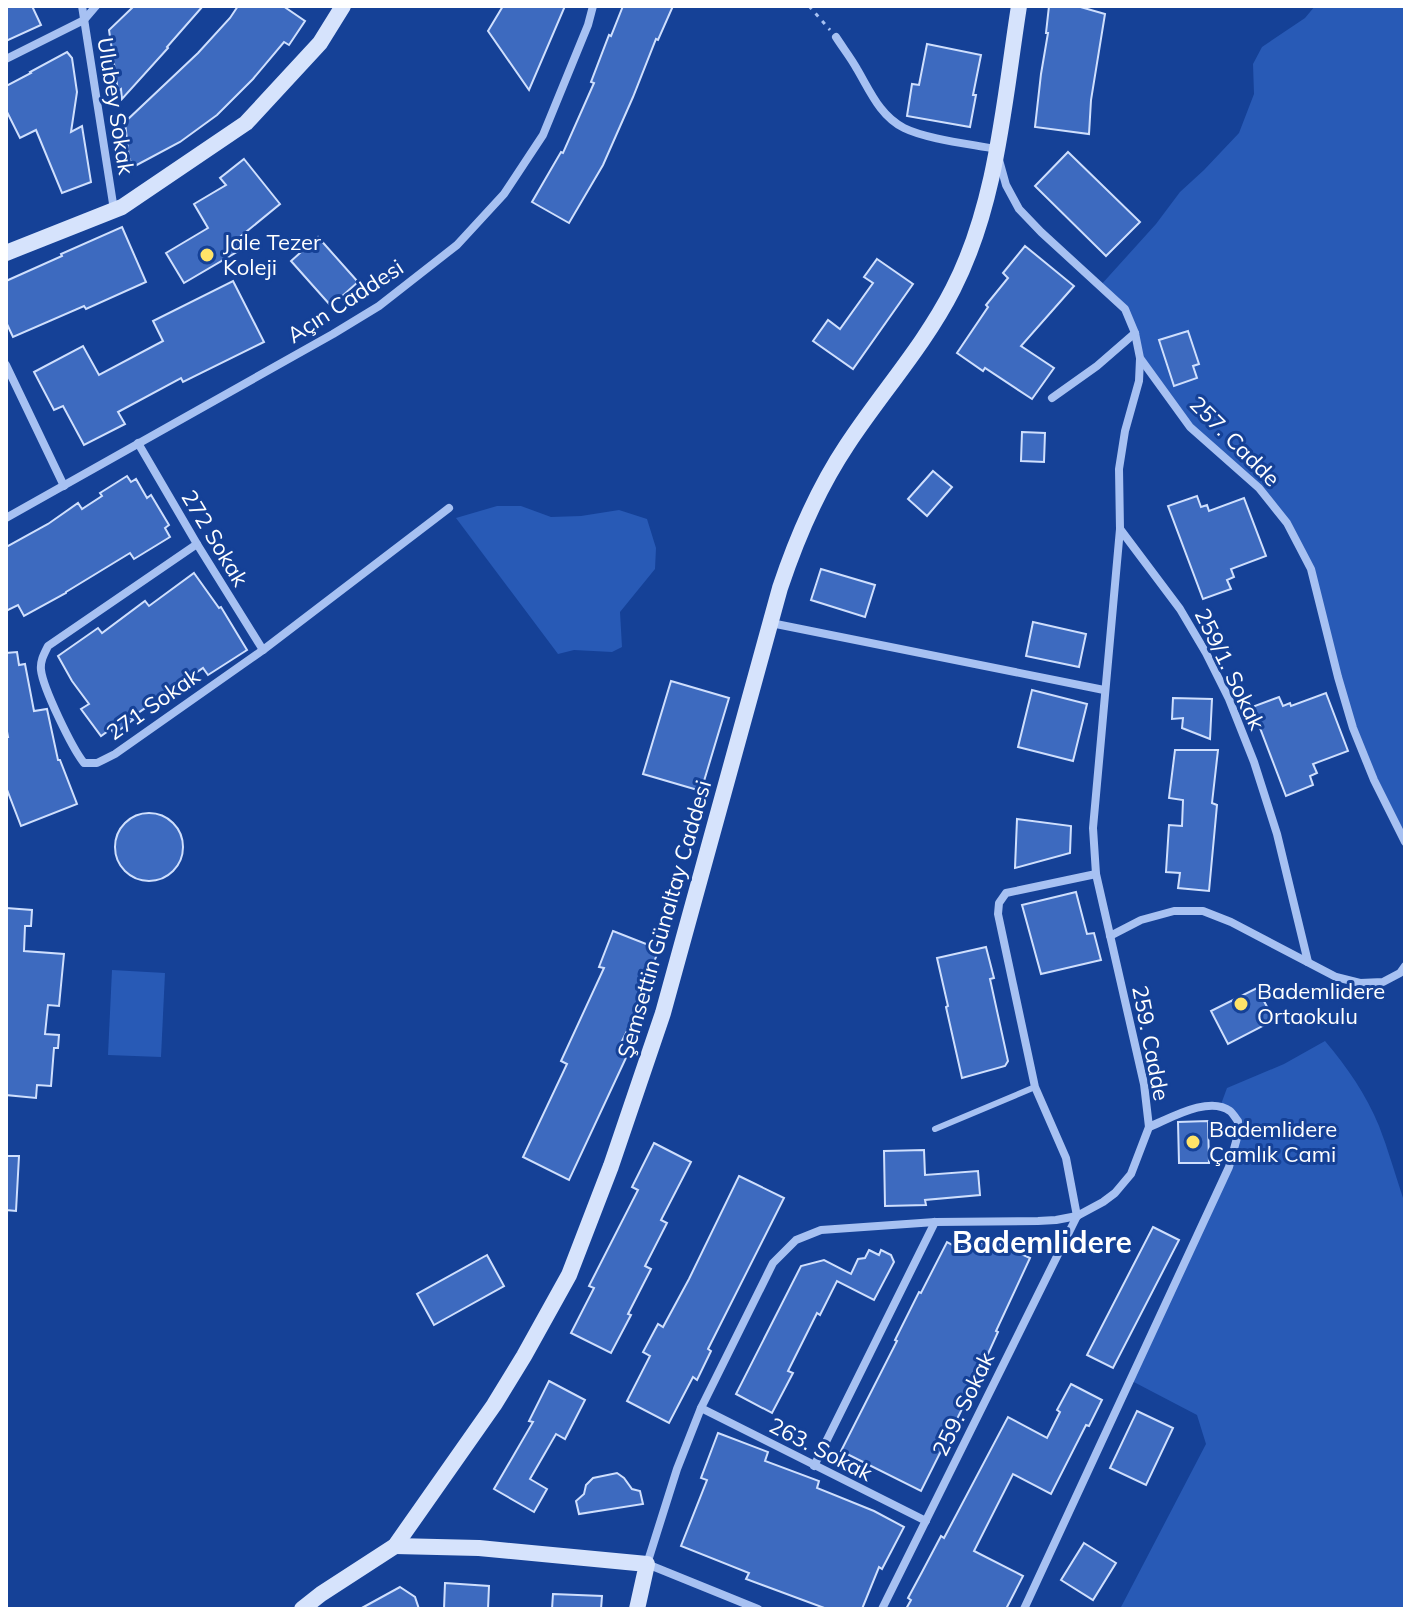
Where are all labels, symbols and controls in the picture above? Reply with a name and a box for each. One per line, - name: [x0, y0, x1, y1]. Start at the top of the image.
- street label: Ulubey Sokak: [91, 35, 141, 177]
- place label: Jale Tezer Koleji: [223, 228, 321, 281]
- marker: Jale Tezer Koleji: [198, 246, 216, 264]
- street label: Açın Caddesi: [282, 253, 408, 349]
- street label: 257. Cadde: [1184, 390, 1286, 492]
- street label: 272 Sokak: [175, 485, 255, 592]
- street label: 259/1. Sokak: [1189, 604, 1272, 735]
- street label: 271 Sokak: [101, 661, 206, 746]
- street label: Şemsettin Günaltay Caddesi: [611, 777, 717, 1061]
- place label: Bademlidere Ortaokulu: [1257, 977, 1385, 1030]
- street label: 259. Cadde: [1126, 983, 1176, 1103]
- marker: Bademlidere Ortaokulu: [1232, 995, 1250, 1013]
- place label: Bademlidere Çamlık Cami: [1209, 1115, 1337, 1168]
- marker: Bademlidere Çamlık Cami: [1184, 1133, 1202, 1151]
- district label: Bademlidere: [952, 1223, 1132, 1261]
- street label: 259. Sokak: [926, 1347, 1001, 1461]
- street label: 263. Sokak: [765, 1411, 878, 1487]

